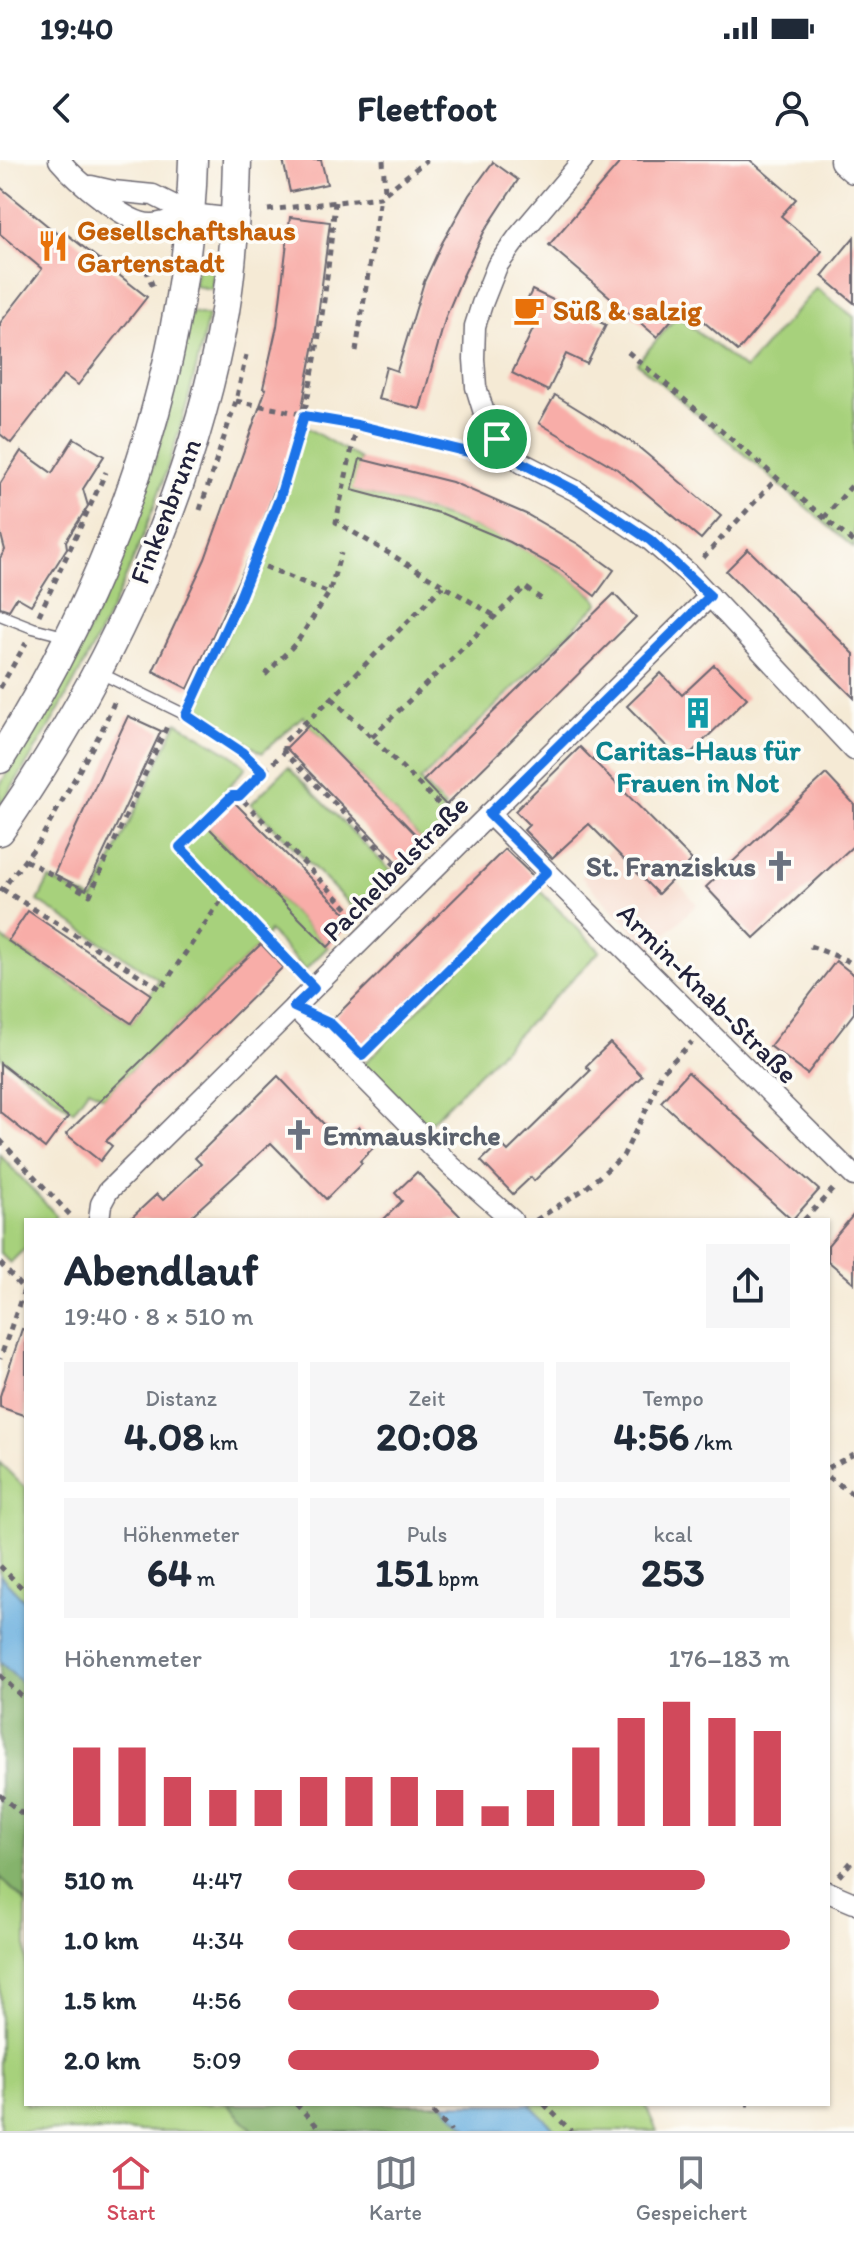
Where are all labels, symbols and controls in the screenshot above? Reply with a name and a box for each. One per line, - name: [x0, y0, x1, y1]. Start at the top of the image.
- text: 19:40: [40, 10, 113, 47]
- icon: back: [40, 86, 84, 130]
- icon: person: [770, 86, 814, 130]
- text: Fleetfoot: [357, 87, 497, 130]
- place label: Gesellschaftshaus Gartenstadt: [77, 213, 296, 279]
- restaurant icon: Gesellschaftshaus Gartenstadt: [36, 229, 70, 263]
- cafe icon: Süß & salzig: [512, 293, 546, 327]
- place label: Süß & salzig: [553, 293, 702, 327]
- pin: [463, 405, 531, 473]
- icon: arrive: [475, 417, 519, 461]
- street label: Finkenbrunn: [122, 433, 208, 589]
- building icon: Caritas-Haus für Frauen in Not: [681, 696, 715, 730]
- place label: Caritas-Haus für Frauen in Not: [596, 733, 801, 799]
- street label: Pachelbelstraße: [315, 788, 475, 948]
- place label: St. Franziskus: [586, 849, 756, 883]
- church icon: St. Franziskus: [763, 849, 797, 883]
- street label: Armin-Knab-Straße: [611, 896, 805, 1090]
- church icon: Emmauskirche: [282, 1118, 316, 1152]
- place label: Emmauskirche: [323, 1118, 501, 1152]
- text: Abendlauf: [64, 1243, 259, 1296]
- button: share: [706, 1244, 790, 1328]
- text: 19:40 · 8 × 510 m: [64, 1300, 254, 1332]
- text: Distanz: [145, 1385, 217, 1412]
- text: Zeit: [409, 1385, 445, 1412]
- text: Tempo: [642, 1385, 704, 1412]
- text: 4.08: [124, 1412, 204, 1460]
- text: 20:08: [376, 1412, 478, 1460]
- text: 4:56: [613, 1412, 689, 1460]
- text: km: [204, 1429, 238, 1456]
- text: /km: [689, 1429, 733, 1456]
- text: Höhenmeter: [123, 1521, 239, 1548]
- text: Puls: [407, 1521, 447, 1548]
- text: kcal: [653, 1521, 693, 1548]
- text: 64: [147, 1548, 192, 1596]
- text: 151: [375, 1548, 433, 1596]
- text: 253: [641, 1548, 705, 1596]
- text: m: [192, 1565, 215, 1592]
- text: bpm: [433, 1565, 479, 1592]
- text: Höhenmeter: [64, 1642, 202, 1674]
- text: 176–183 m: [669, 1642, 790, 1674]
- text: 510 m: [64, 1864, 133, 1896]
- text: 4:47: [192, 1864, 243, 1896]
- text: 1.0 km: [64, 1924, 139, 1956]
- text: 4:34: [192, 1924, 244, 1956]
- text: 1.5 km: [64, 1984, 136, 2016]
- text: 4:56: [192, 1984, 241, 2016]
- text: 2.0 km: [64, 2044, 140, 2076]
- text: 5:09: [192, 2044, 242, 2076]
- tab: Start: [107, 2151, 155, 2226]
- tab: Karte: [369, 2151, 422, 2226]
- tab: Gespeichert: [636, 2151, 747, 2226]

